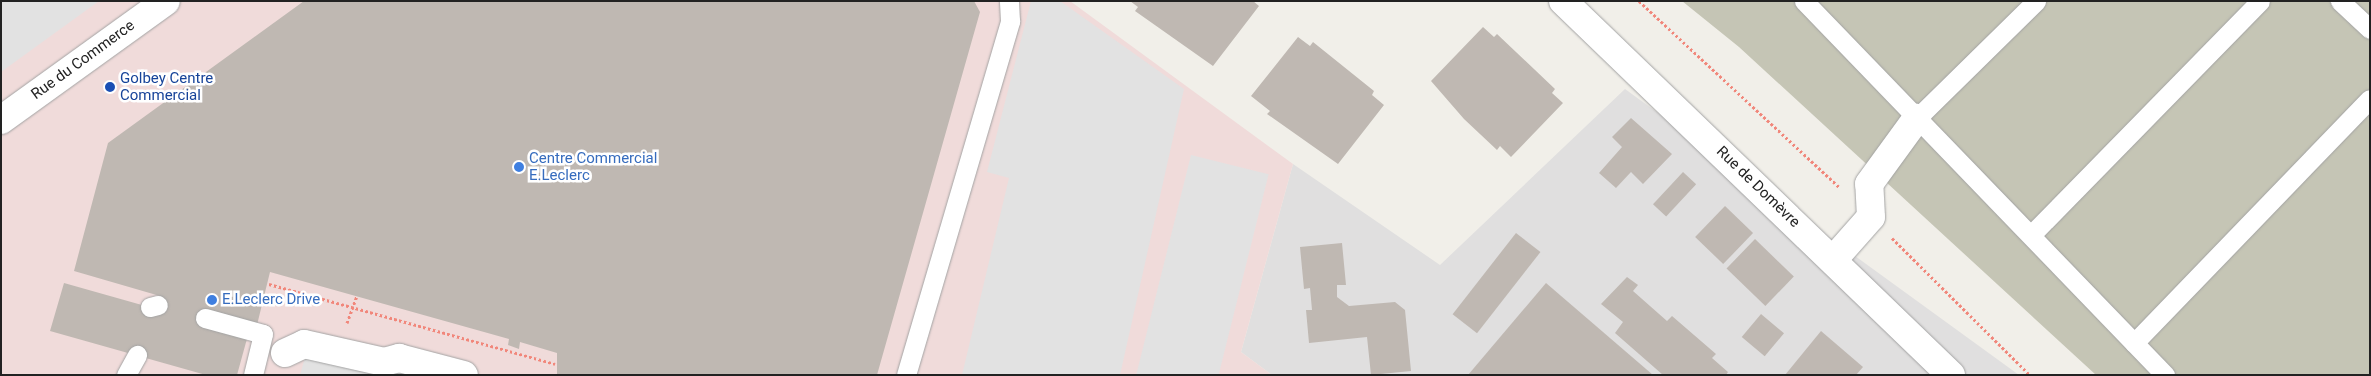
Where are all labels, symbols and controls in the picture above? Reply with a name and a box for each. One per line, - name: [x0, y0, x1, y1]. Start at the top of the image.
- street label: Rue du Commerce: [28, 17, 138, 103]
- place label: Golbey Centre Commercial: [120, 69, 213, 104]
- marker: Golbey Centre Commercial: [104, 81, 116, 93]
- street label: Rue de Domèvre: [1713, 143, 1803, 231]
- place label: Centre Commercial E.Leclerc: [529, 149, 657, 184]
- marker: Centre Commercial E.Leclerc: [513, 161, 525, 173]
- place label: E.Leclerc Drive: [222, 291, 320, 309]
- marker: E.Leclerc Drive: [206, 294, 218, 306]

